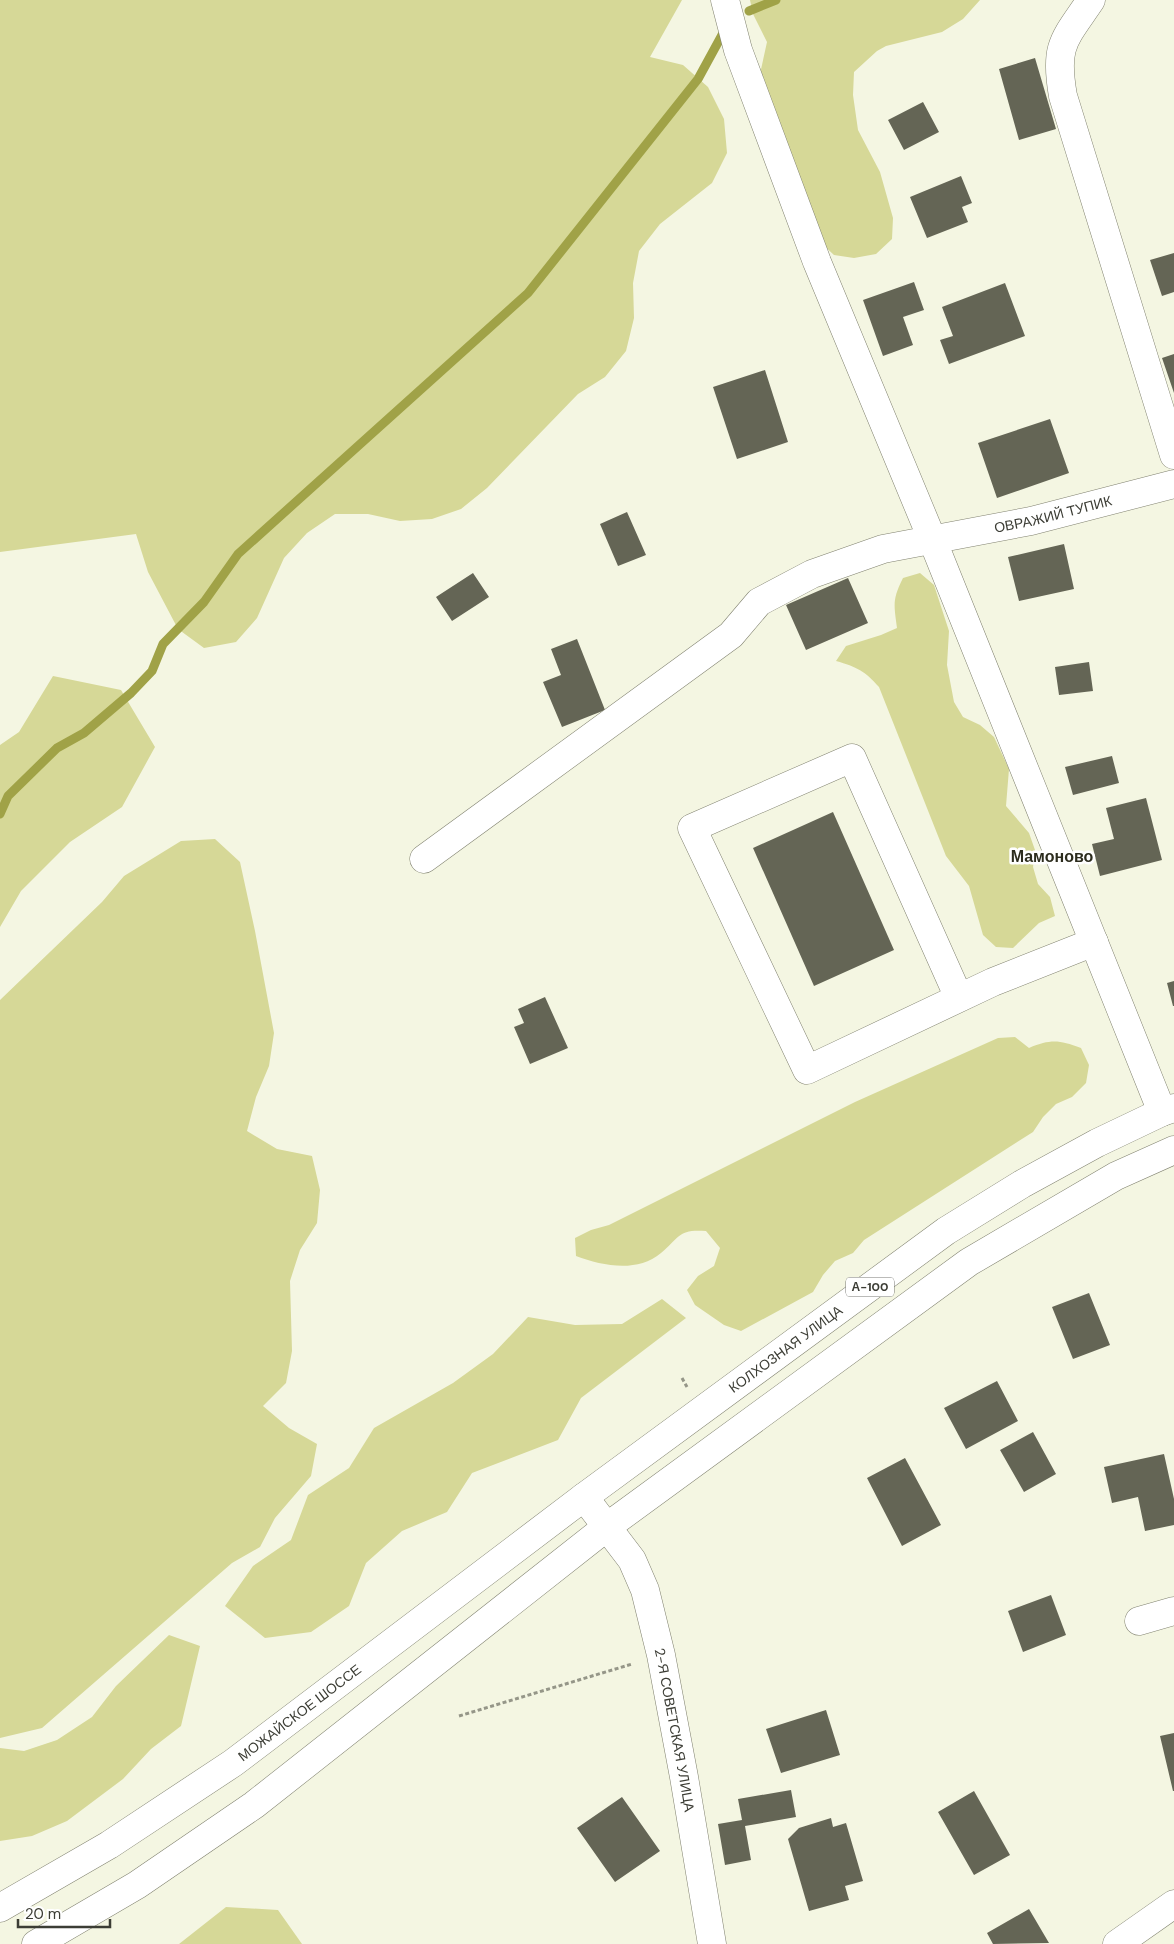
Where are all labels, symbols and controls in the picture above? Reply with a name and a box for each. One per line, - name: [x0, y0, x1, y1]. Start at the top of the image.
- street label: ОВРАЖИЙ ТУПИК: [993, 491, 1115, 537]
- district label: Мамоново: [1011, 846, 1094, 867]
- road number: А-100: [846, 1277, 894, 1296]
- street label: КОЛХОЗНАЯ УЛИЦА: [725, 1301, 846, 1397]
- street label: 2-Я СОВЕТСКАЯ УЛИЦА: [651, 1646, 699, 1814]
- street label: МОЖАЙСКОЕ ШОССЕ: [234, 1660, 365, 1765]
- scale bar: [18, 1896, 110, 1928]
- text: 20 m: [25, 1904, 61, 1924]

